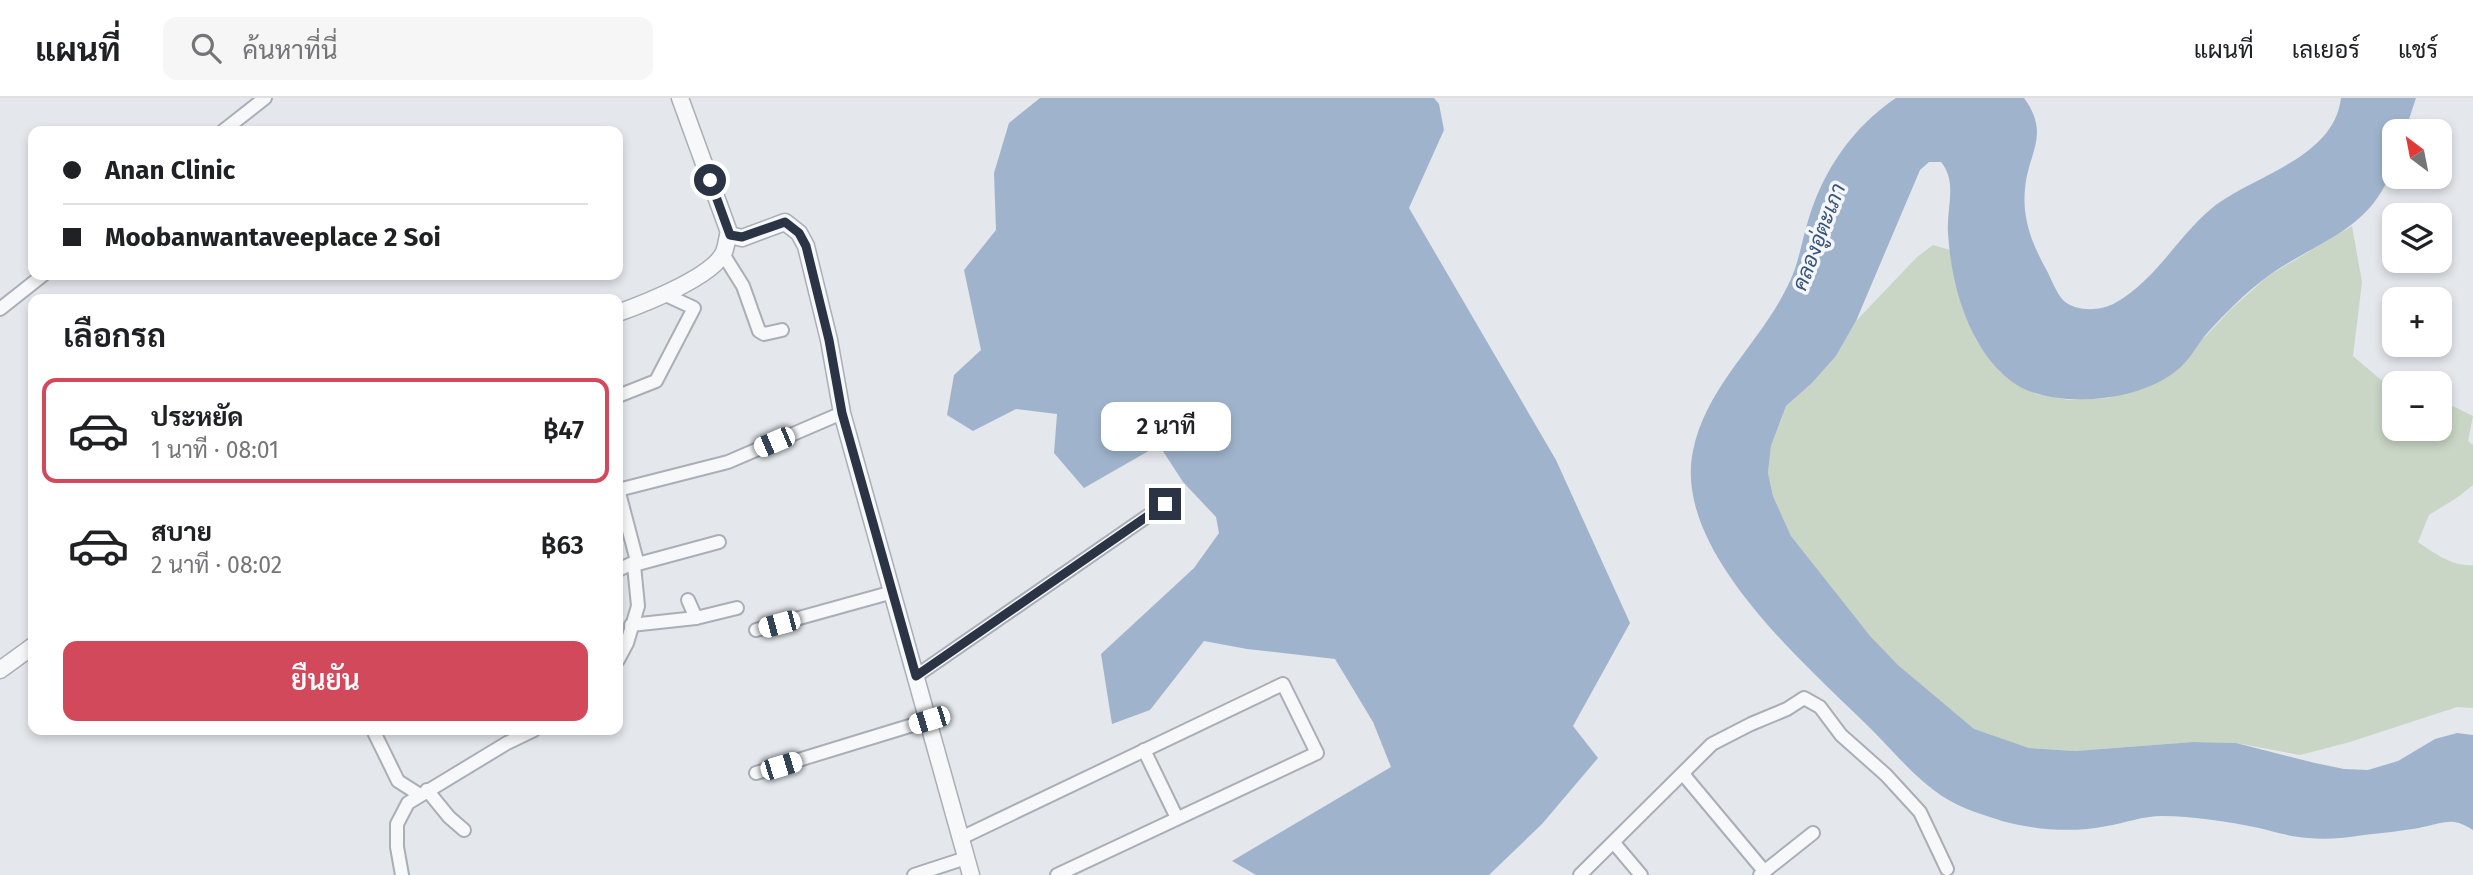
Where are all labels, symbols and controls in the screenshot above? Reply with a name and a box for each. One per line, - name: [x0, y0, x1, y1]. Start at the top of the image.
- search box: [163, 17, 653, 80]
- icon: search: [187, 29, 225, 67]
- text: แผนที่: [35, 30, 121, 70]
- text: ค้นหาที่นี่: [243, 35, 338, 66]
- text: แผนที่: [2194, 36, 2254, 64]
- text: เลเยอร์: [2292, 36, 2360, 64]
- text: แชร์: [2398, 36, 2438, 64]
- north arrow: [2382, 119, 2452, 189]
- map controls: [2382, 119, 2452, 441]
- text: Anan Clinic: [105, 155, 235, 186]
- route start: [694, 164, 726, 196]
- water label: คลองอู่ตะเภา: [1787, 180, 1853, 295]
- button: layers: [2382, 203, 2452, 273]
- text: Moobanwantaveeplace 2 Soi: [105, 222, 441, 253]
- button: +: [2382, 287, 2452, 357]
- text: เลือกรถ: [63, 317, 166, 355]
- button: −: [2382, 371, 2452, 441]
- icon: car: [67, 399, 130, 462]
- text: ประหยัด: [151, 402, 244, 433]
- callout: 2 นาที: [1100, 402, 1230, 452]
- text: 2 นาที: [1136, 412, 1196, 440]
- text: ฿47: [543, 415, 584, 446]
- car: [751, 424, 798, 460]
- text: 1 นาที · 08:01: [151, 436, 279, 464]
- route end: [1149, 488, 1181, 520]
- icon: car: [67, 514, 130, 577]
- text: สบาย: [151, 517, 212, 548]
- text: ฿63: [541, 530, 584, 561]
- text: 2 นาที · 08:02: [151, 551, 282, 579]
- car: [756, 608, 803, 640]
- button: ยืนยัน: [63, 641, 588, 721]
- car: [906, 704, 953, 736]
- car: [758, 750, 805, 782]

